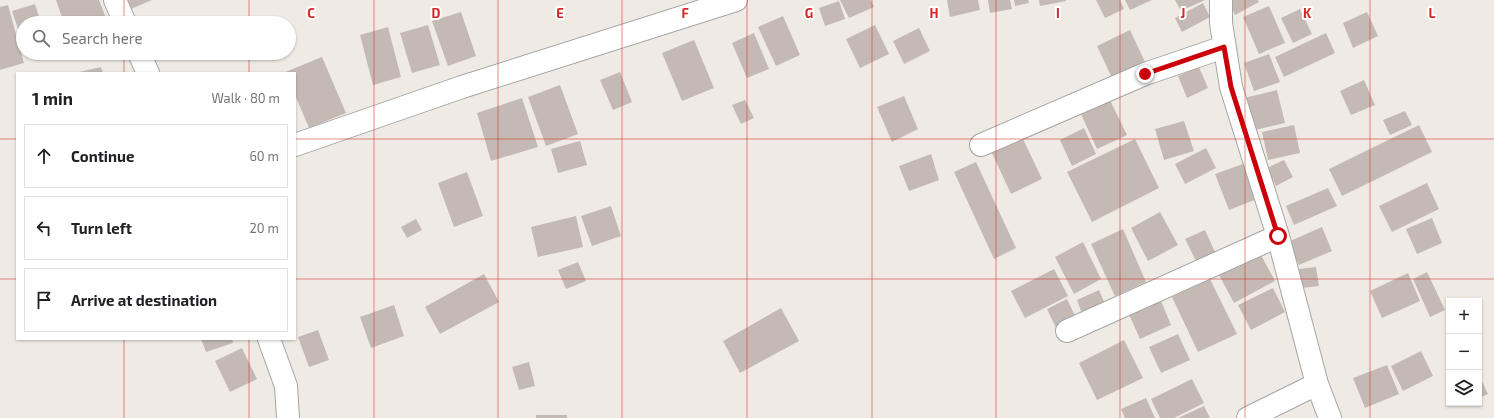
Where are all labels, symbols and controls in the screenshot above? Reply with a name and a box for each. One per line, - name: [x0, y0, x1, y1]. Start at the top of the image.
- text: C: [307, 5, 315, 21]
- text: D: [432, 5, 441, 21]
- text: E: [556, 5, 564, 21]
- text: F: [681, 5, 689, 21]
- text: G: [805, 5, 813, 21]
- text: H: [930, 5, 939, 21]
- text: I: [1056, 5, 1060, 21]
- text: J: [1181, 5, 1185, 21]
- text: K: [1303, 5, 1312, 21]
- text: L: [1429, 5, 1436, 21]
- search box: [16, 16, 296, 60]
- icon: search: [30, 27, 52, 49]
- text: Search here: [62, 29, 143, 47]
- route end: [1136, 65, 1154, 83]
- text: 1 min: [32, 88, 73, 108]
- text: Walk · 80 m: [211, 90, 280, 106]
- icon: ahead: [33, 145, 55, 167]
- text: Continue: [71, 147, 134, 165]
- text: 60 m: [249, 148, 279, 164]
- icon: left: [33, 217, 55, 239]
- text: Turn left: [71, 219, 132, 237]
- text: 20 m: [250, 220, 279, 236]
- route start: [1269, 227, 1287, 245]
- icon: arrive: [33, 289, 55, 311]
- text: Arrive at destination: [71, 291, 217, 309]
- map controls: [1446, 298, 1482, 406]
- button: +: [1446, 298, 1482, 334]
- button: −: [1446, 334, 1482, 370]
- button: layers: [1446, 370, 1482, 406]

